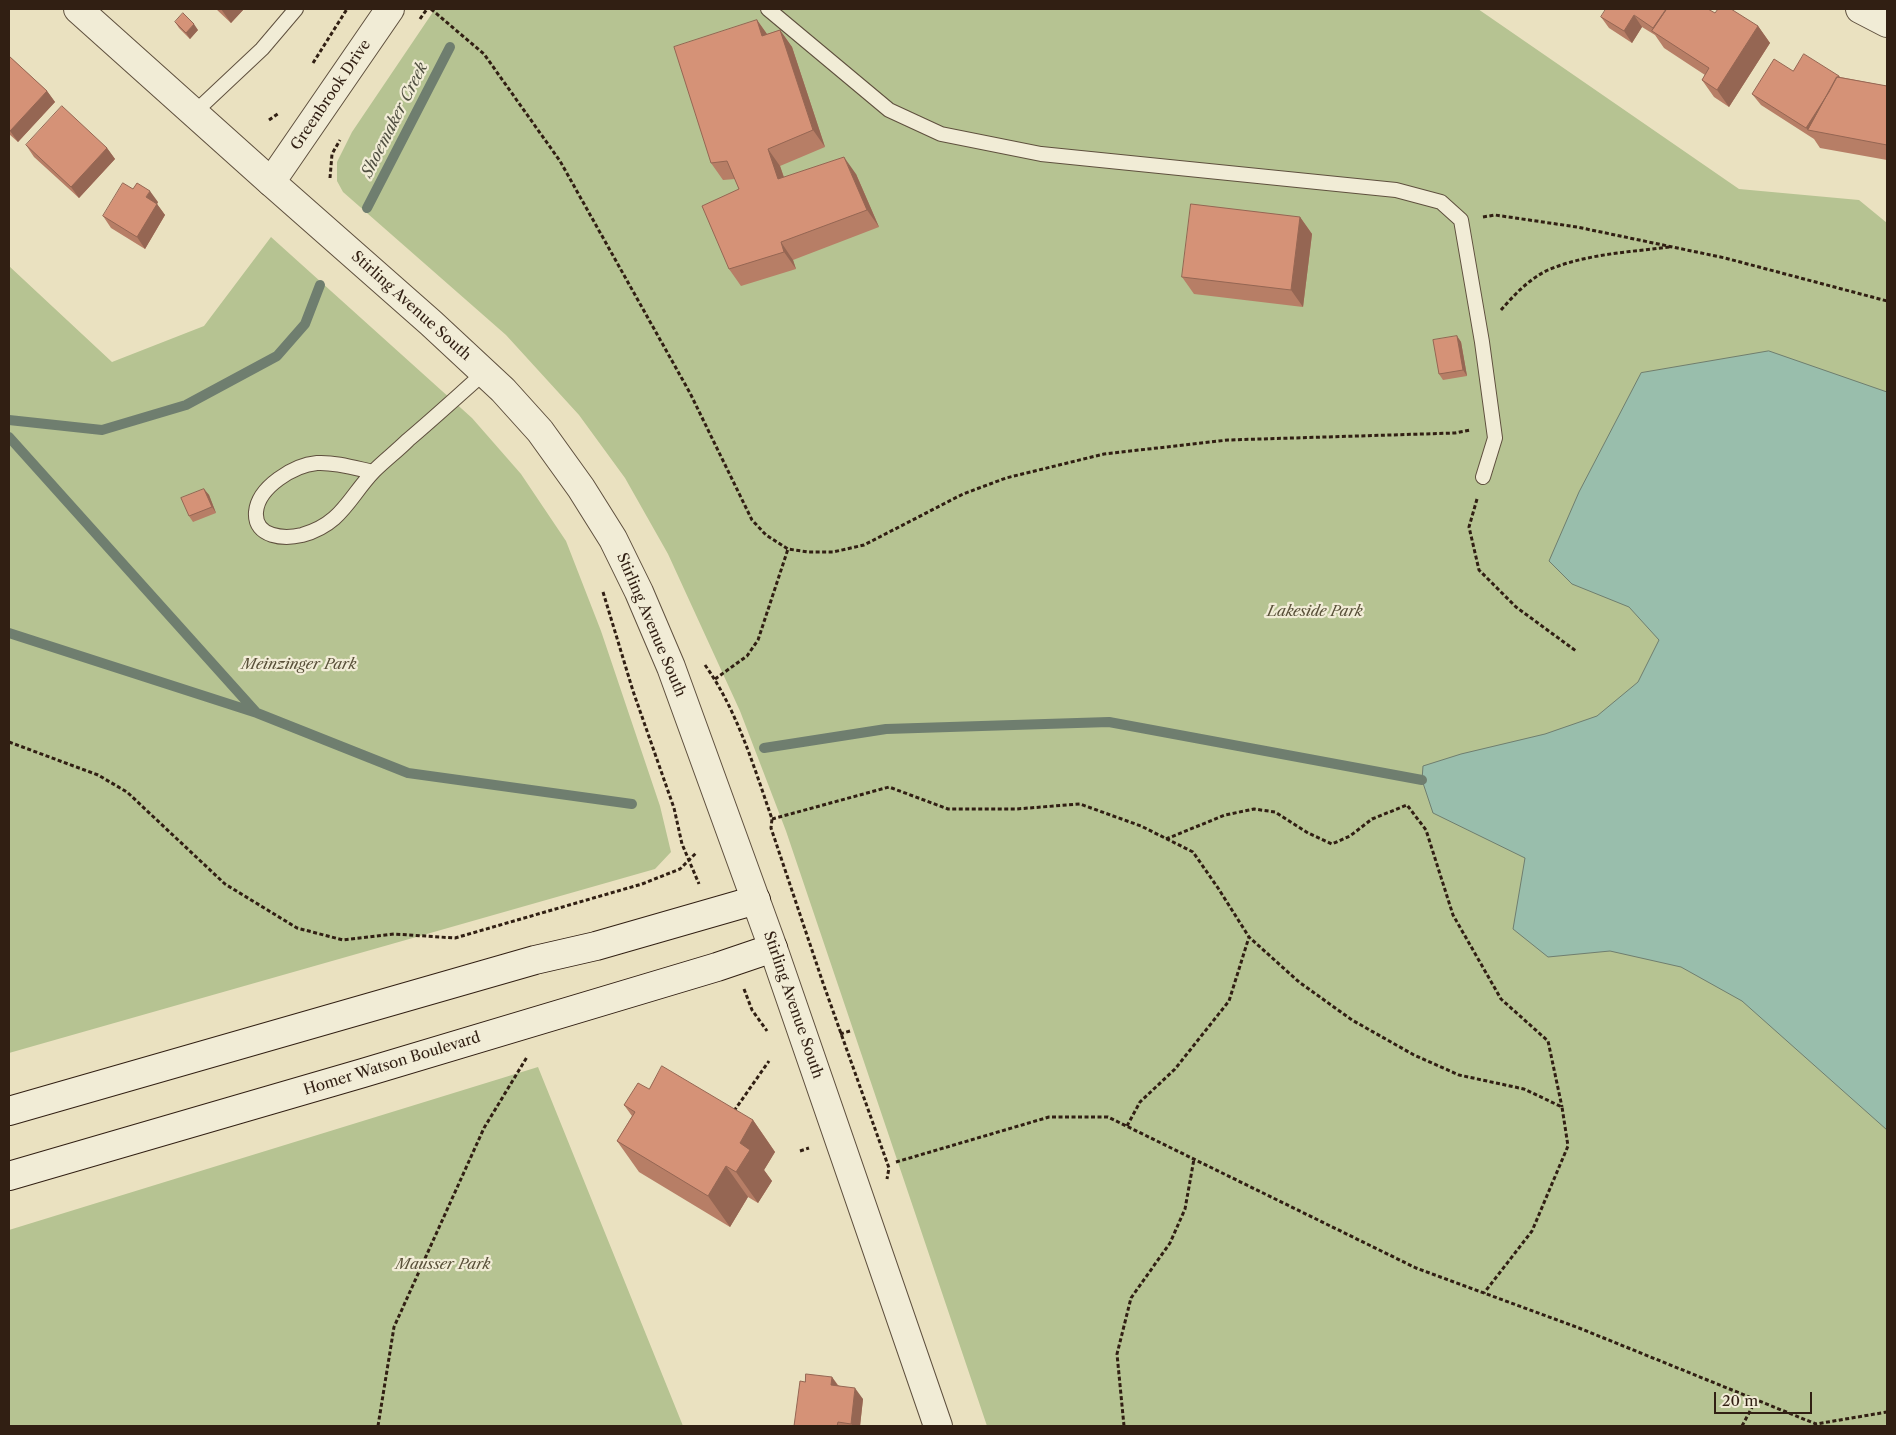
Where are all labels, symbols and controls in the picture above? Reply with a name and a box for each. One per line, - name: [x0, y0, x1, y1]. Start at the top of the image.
- street label: Greenbrook Drive: [287, 36, 375, 154]
- water label: Shoemaker Creek: [358, 59, 432, 181]
- street label: Stirling Avenue South: [347, 247, 475, 365]
- street label: Stirling Avenue South: [612, 550, 690, 700]
- park label: Lakeside Park: [1267, 603, 1363, 621]
- park label: Meinzinger Park: [242, 656, 356, 674]
- street label: Stirling Avenue South: [759, 929, 827, 1081]
- street label: Homer Watson Boulevard: [301, 1028, 483, 1100]
- park label: Mausser Park: [395, 1256, 491, 1274]
- scale bar: [1716, 1382, 1814, 1414]
- text: 20 m: [1722, 1391, 1758, 1410]

